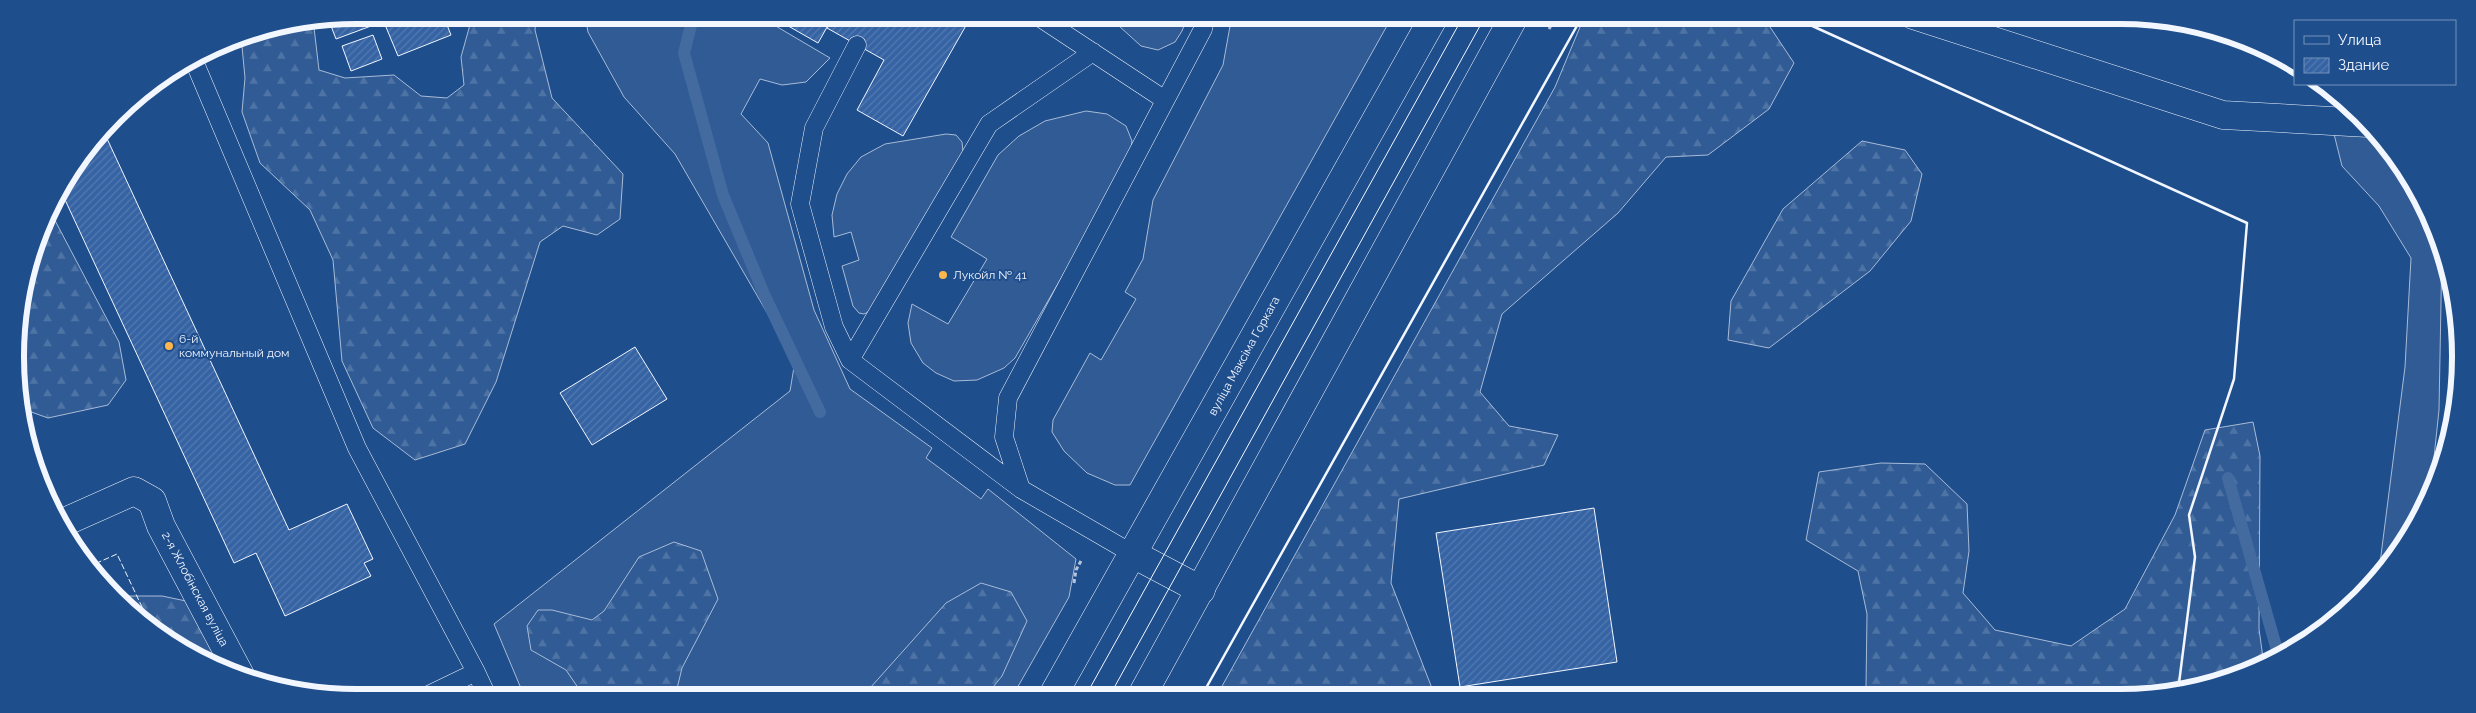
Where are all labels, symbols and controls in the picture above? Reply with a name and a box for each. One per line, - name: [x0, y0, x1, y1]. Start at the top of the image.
- legend: [2294, 20, 2456, 85]
- text: Улица: [2338, 31, 2382, 49]
- text: Здание: [2338, 56, 2390, 74]
- place label: Лукойл № 41: [953, 268, 1027, 282]
- marker: Лукойл № 41: [937, 269, 949, 281]
- street label: вуліца Максіма Горкага: [1205, 294, 1283, 418]
- place label: 6-й коммунальный дом: [179, 332, 289, 360]
- marker: 6-й коммунальный дом: [163, 340, 175, 352]
- street label: 2-я Жлобінская вуліца: [159, 529, 231, 649]

